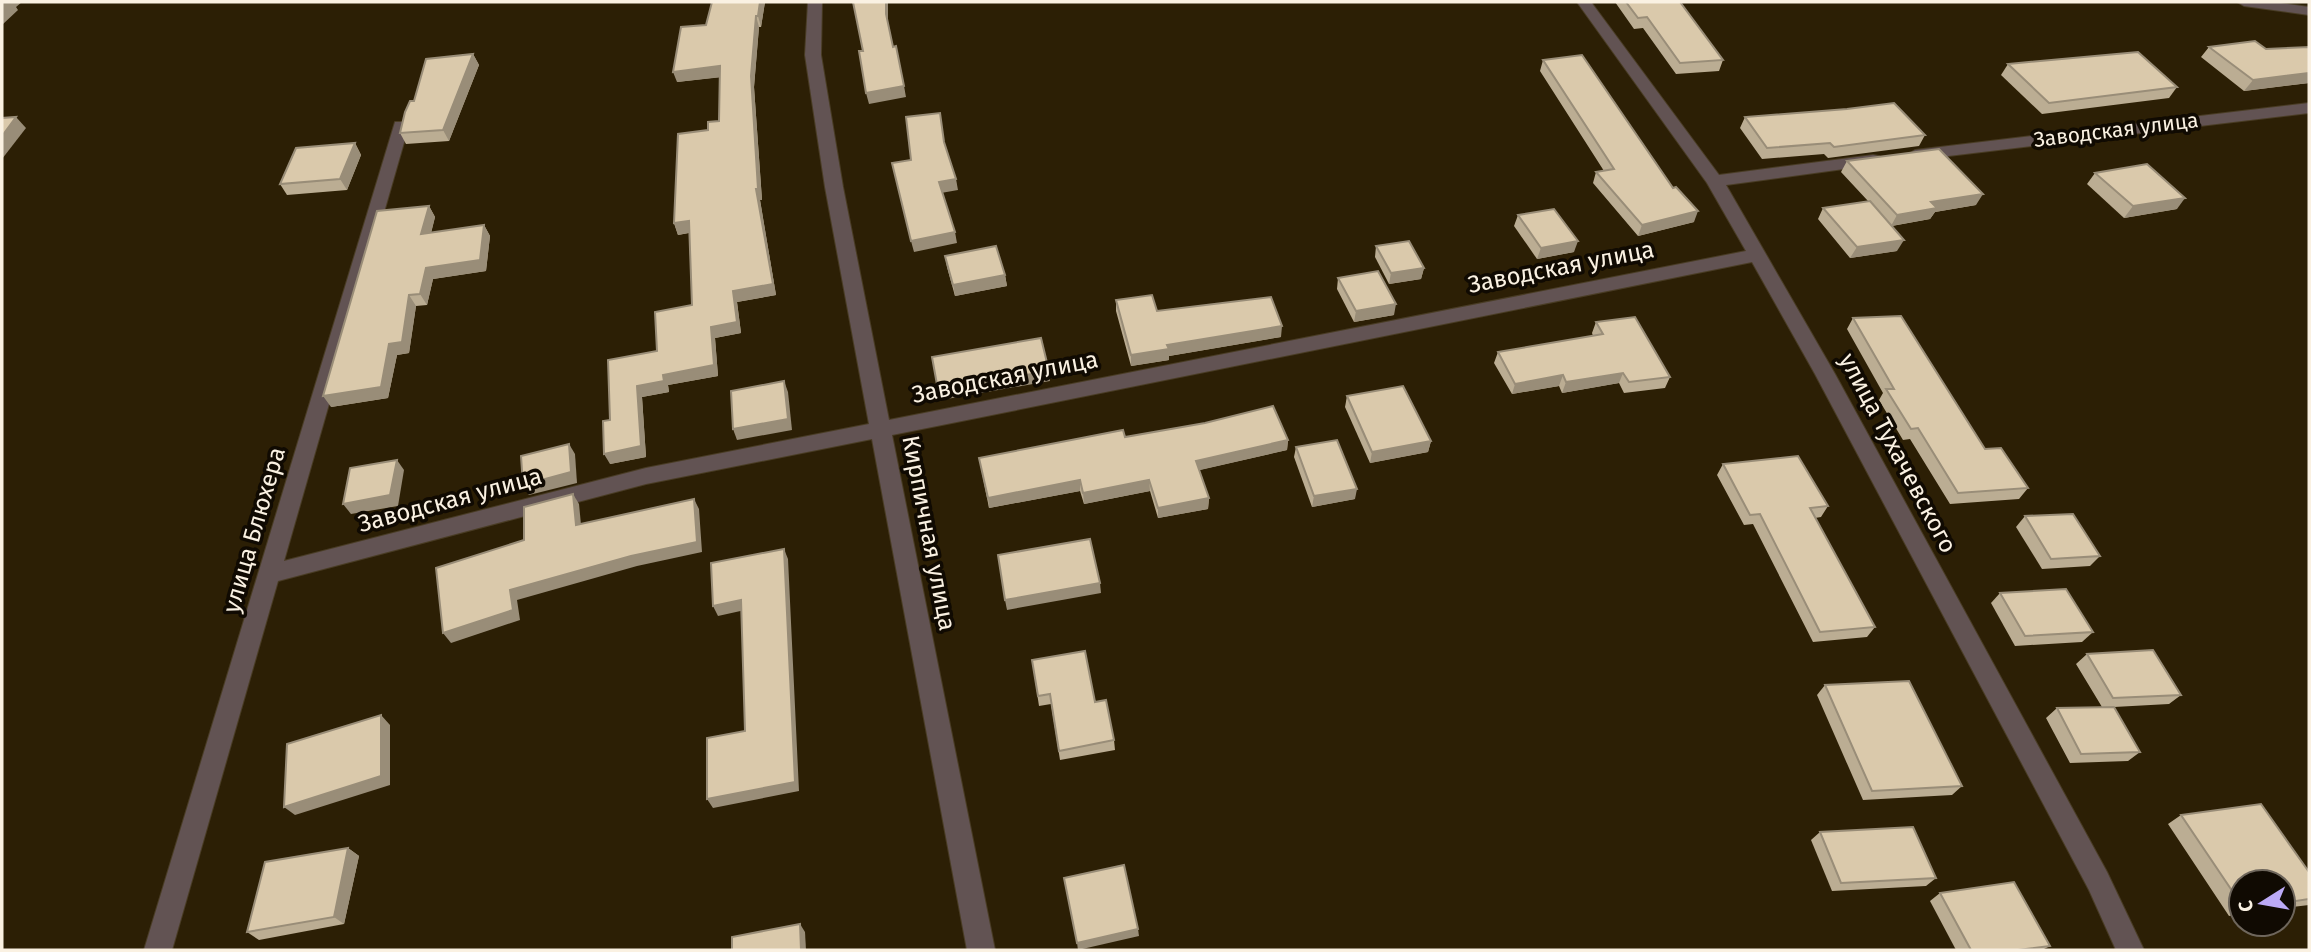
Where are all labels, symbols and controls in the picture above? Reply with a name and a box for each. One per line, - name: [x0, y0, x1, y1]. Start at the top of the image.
- street label: Заводская улица: [2032, 107, 2200, 153]
- street label: Заводская улица: [1465, 235, 1657, 299]
- street label: Заводская улица: [909, 345, 1101, 409]
- street label: улица Тухачевского: [1834, 348, 1962, 558]
- street label: Кирпичная улица: [896, 433, 962, 633]
- street label: улица Блюхера: [217, 444, 291, 616]
- street label: Заводская улица: [355, 462, 545, 538]
- north arrow: [2227, 868, 2297, 938]
- text: С: [2233, 899, 2258, 914]

